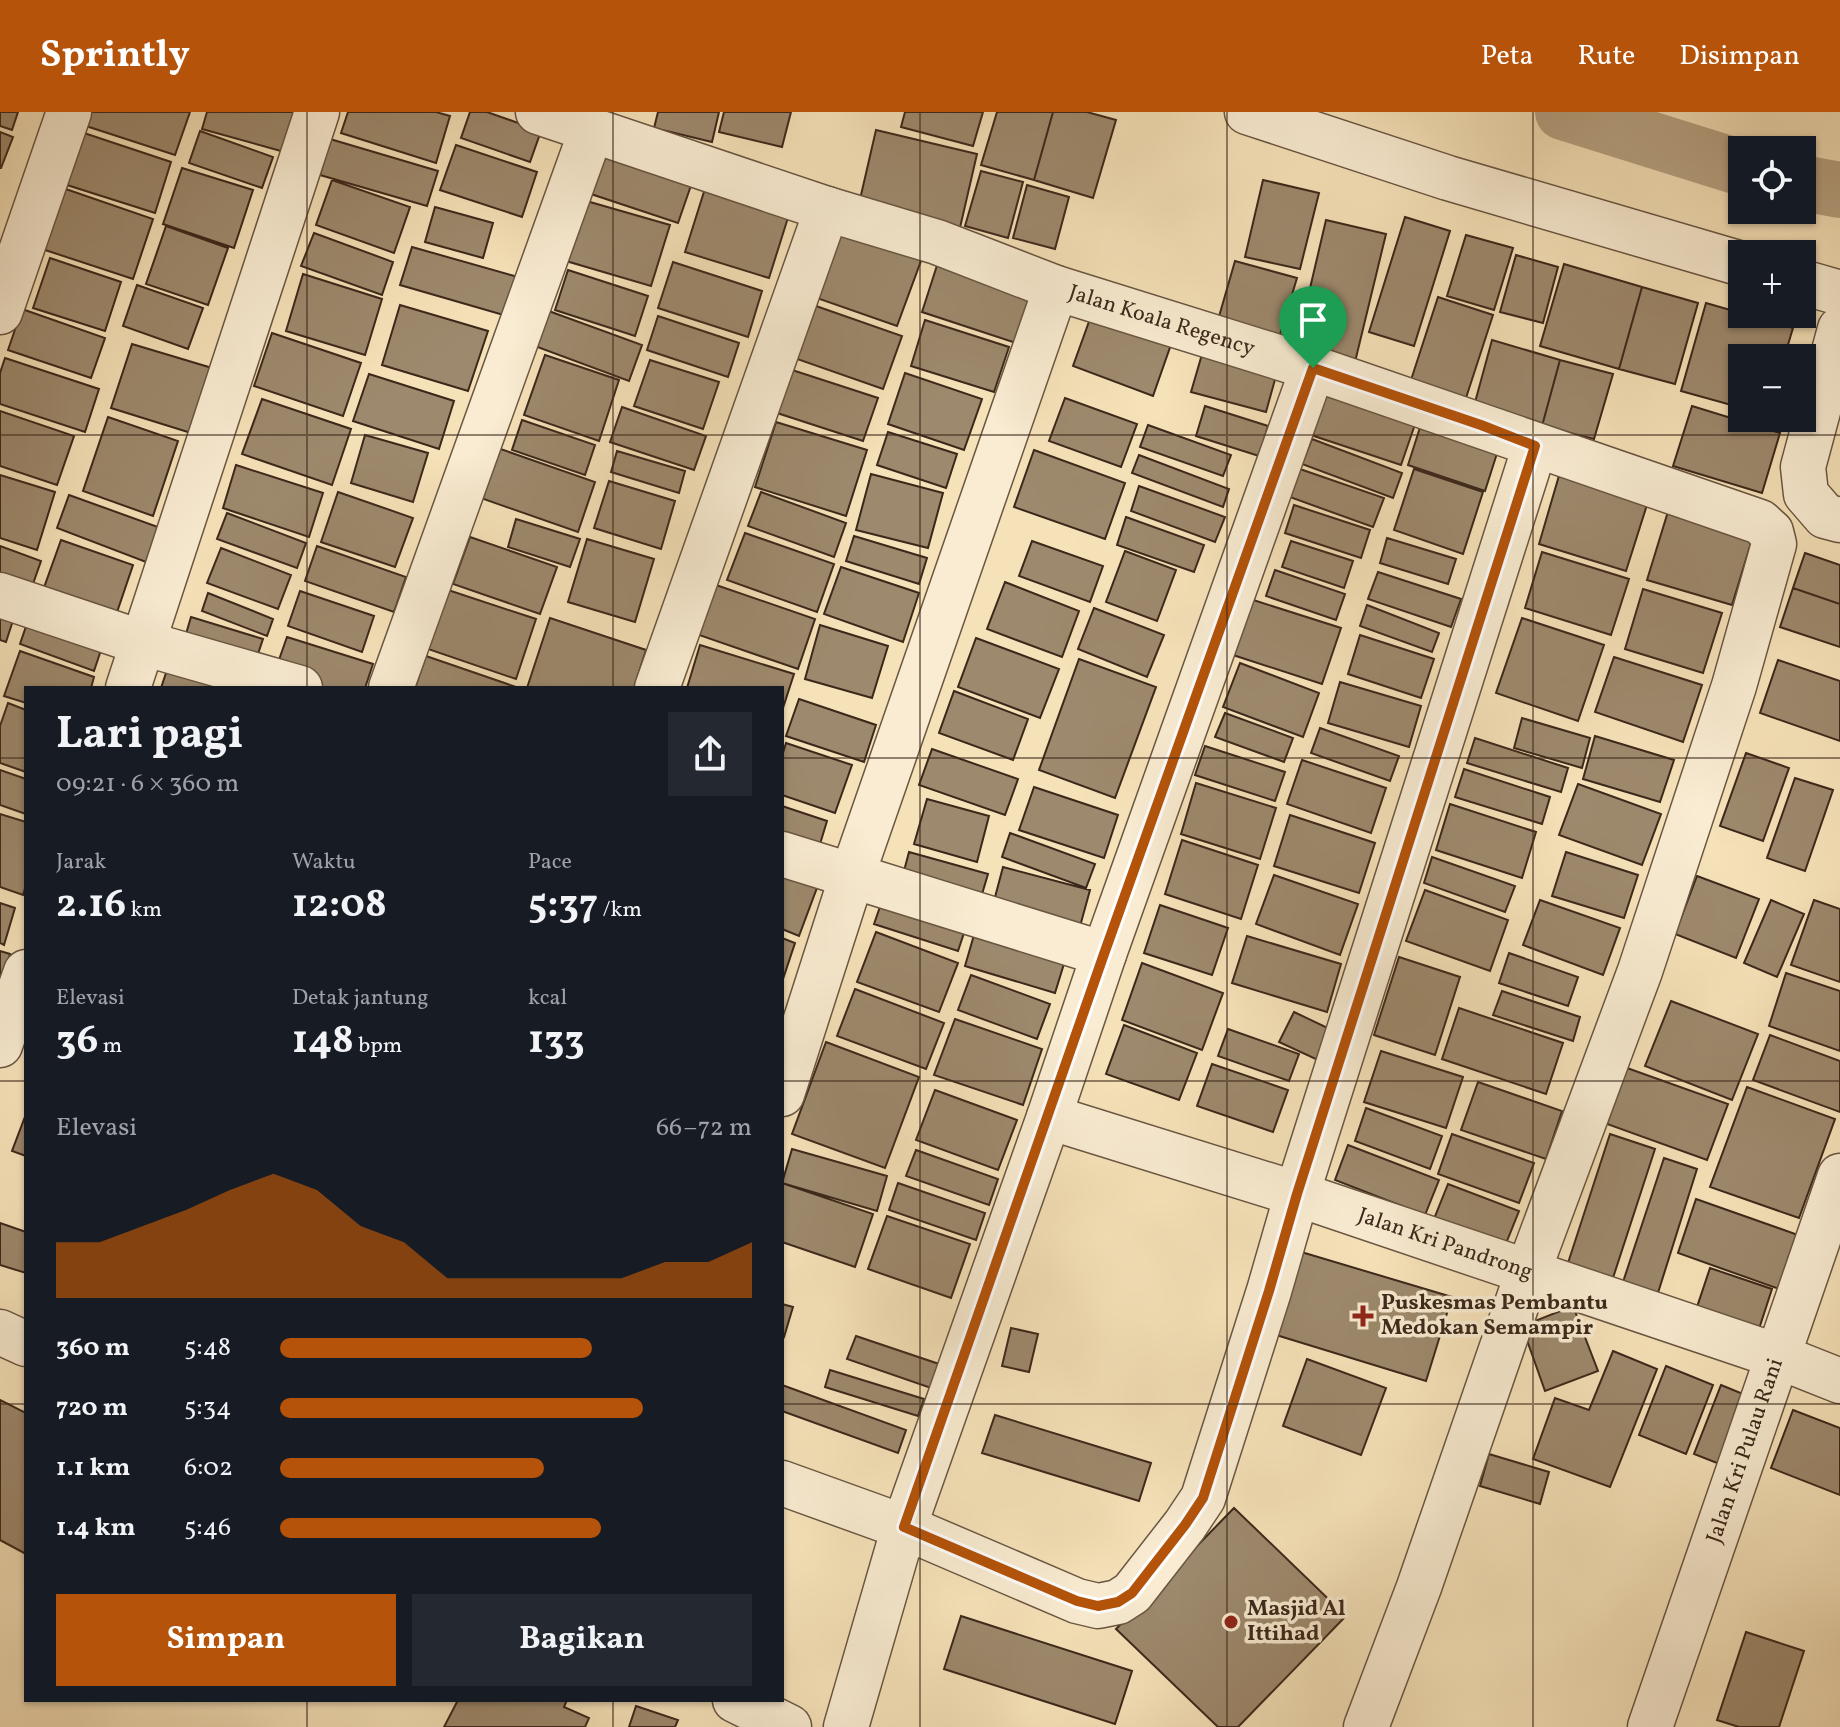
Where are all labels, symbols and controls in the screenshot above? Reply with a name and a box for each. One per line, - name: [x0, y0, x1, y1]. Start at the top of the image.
- text: Sprintly: [40, 30, 190, 83]
- text: Peta: [1481, 37, 1533, 76]
- text: Rute: [1577, 37, 1635, 76]
- text: Disimpan: [1679, 37, 1800, 76]
- map controls: [1728, 136, 1816, 432]
- button: locate: [1728, 136, 1816, 224]
- button: +: [1728, 240, 1816, 328]
- street label: Jalan Koala Regency: [1065, 277, 1259, 365]
- pin: [1279, 286, 1347, 368]
- icon: arrive: [1291, 298, 1335, 342]
- button: −: [1728, 344, 1816, 432]
- text: Lari pagi: [56, 705, 243, 766]
- button: share: [668, 712, 752, 796]
- text: 09:21 · 6 × 360 m: [56, 766, 239, 802]
- text: Jarak: [56, 847, 106, 878]
- text: Waktu: [292, 847, 356, 878]
- text: Pace: [528, 847, 572, 878]
- text: 2.16: [56, 878, 126, 934]
- text: 12:08: [292, 878, 387, 934]
- text: 5:37: [528, 878, 598, 934]
- text: km: [126, 895, 162, 926]
- text: /km: [598, 895, 642, 926]
- text: Elevasi: [56, 983, 125, 1014]
- text: Detak jantung: [292, 983, 428, 1014]
- text: kcal: [528, 983, 567, 1014]
- text: 36: [56, 1014, 98, 1070]
- text: 148: [292, 1014, 354, 1070]
- text: 133: [528, 1014, 585, 1070]
- text: m: [98, 1031, 122, 1062]
- text: bpm: [354, 1031, 402, 1062]
- text: Elevasi: [56, 1110, 137, 1146]
- text: 66–72 m: [656, 1110, 752, 1146]
- street label: Jalan Kri Pandrong: [1353, 1200, 1537, 1288]
- place label: Puskesmas Pembantu Medokan Semampir: [1381, 1288, 1608, 1344]
- marker: Puskesmas Pembantu Medokan Semampir: [1352, 1305, 1374, 1327]
- text: 360 m: [56, 1330, 130, 1366]
- text: 5:48: [184, 1330, 231, 1366]
- street label: Jalan Kri Pulau Rani: [1699, 1354, 1791, 1548]
- text: 720 m: [56, 1390, 128, 1426]
- text: 5:34: [184, 1390, 232, 1426]
- text: 1.1 km: [56, 1450, 130, 1486]
- text: 6:02: [184, 1450, 233, 1486]
- text: 1.4 km: [56, 1510, 136, 1546]
- text: 5:46: [184, 1510, 231, 1546]
- button: Simpan: [56, 1594, 396, 1686]
- button: Bagikan: [412, 1594, 752, 1686]
- place label: Masjid Al Ittihad: [1247, 1594, 1346, 1650]
- marker: Masjid Al Ittihad: [1222, 1613, 1240, 1631]

